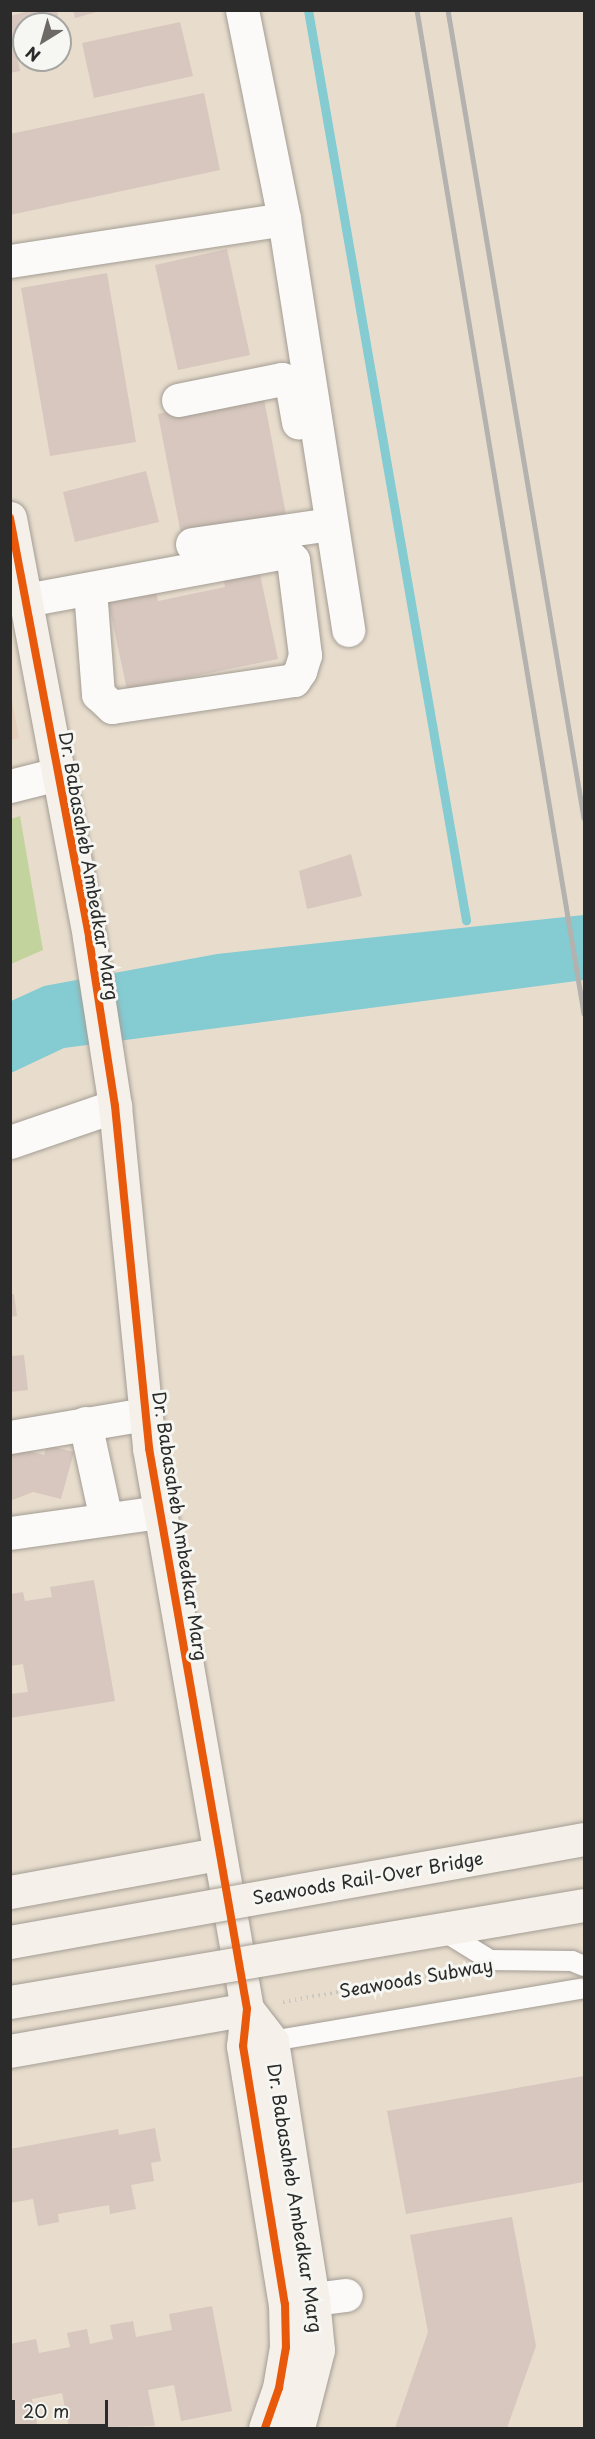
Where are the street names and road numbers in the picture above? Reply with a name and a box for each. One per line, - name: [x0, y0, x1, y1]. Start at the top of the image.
- street label: Dr. Babasaheb Ambedkar Marg: [54, 729, 124, 1003]
- street label: Dr. Babasaheb Ambedkar Marg: [148, 1388, 212, 1664]
- street label: Seawoods Rail-Over Bridge: [251, 1847, 485, 1909]
- street label: Seawoods Subway: [337, 1954, 495, 2002]
- street label: Dr. Babasaheb Ambedkar Marg: [263, 2060, 327, 2336]

